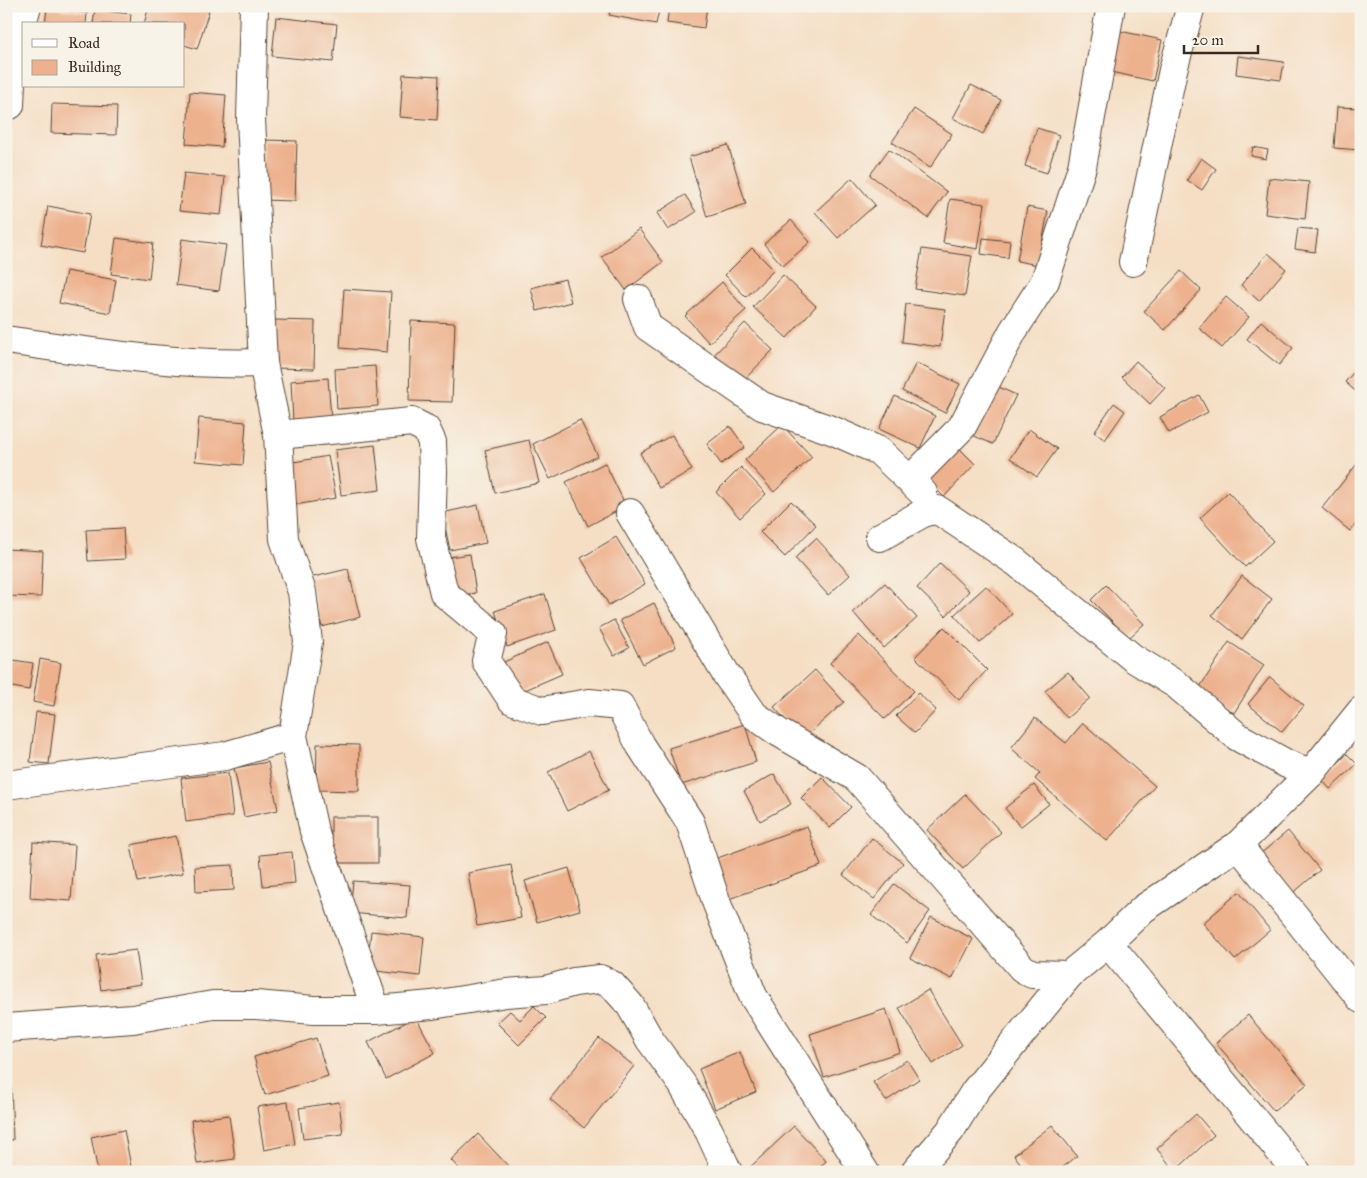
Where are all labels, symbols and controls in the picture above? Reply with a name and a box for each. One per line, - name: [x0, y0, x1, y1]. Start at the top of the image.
- legend: [22, 22, 185, 88]
- scale bar: [1184, 22, 1258, 54]
- text: 20 m: [1192, 31, 1224, 49]
- text: Road: [68, 34, 100, 52]
- text: Building: [68, 58, 122, 76]

